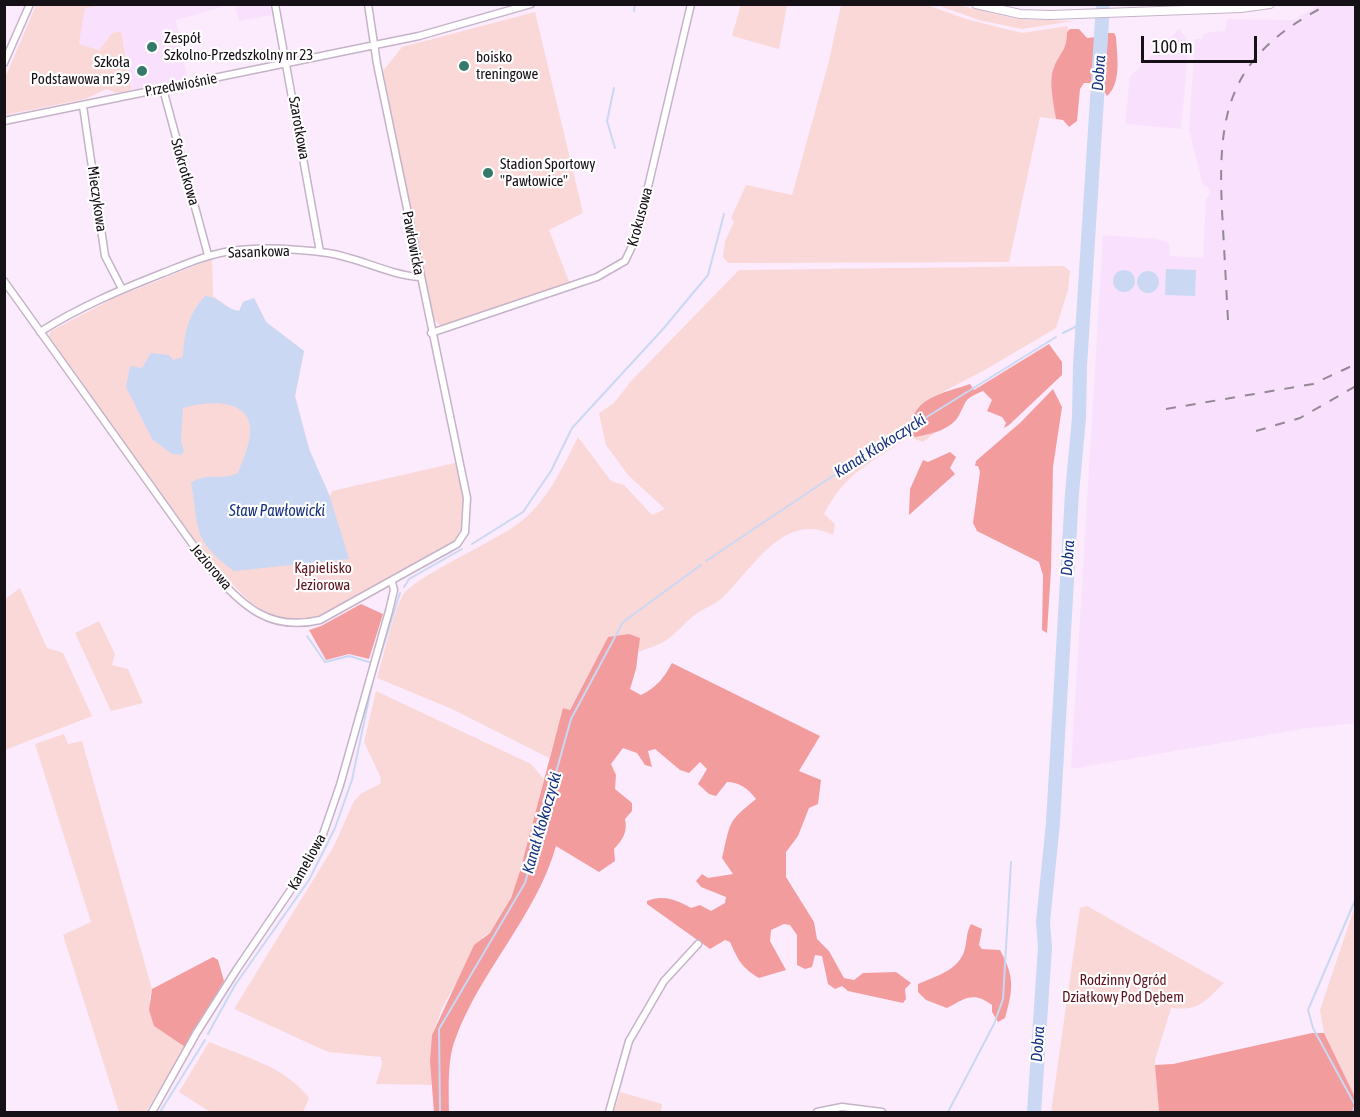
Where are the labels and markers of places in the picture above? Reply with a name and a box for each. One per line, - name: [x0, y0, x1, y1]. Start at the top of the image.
- place label: Zespół Szkolno-Przedszkolny nr 23: [164, 29, 313, 64]
- marker: Zespół Szkolno-Przedszkolny nr 23: [145, 40, 159, 54]
- place label: boisko treningowe: [476, 48, 538, 83]
- place label: Szkoła Podstawowa nr 39: [31, 53, 130, 88]
- marker: boisko treningowe: [457, 59, 471, 73]
- marker: Szkoła Podstawowa nr 39: [135, 64, 149, 78]
- place label: Stadion Sportowy "Pawłowice": [500, 155, 595, 190]
- marker: Stadion Sportowy "Pawłowice": [481, 166, 495, 180]

